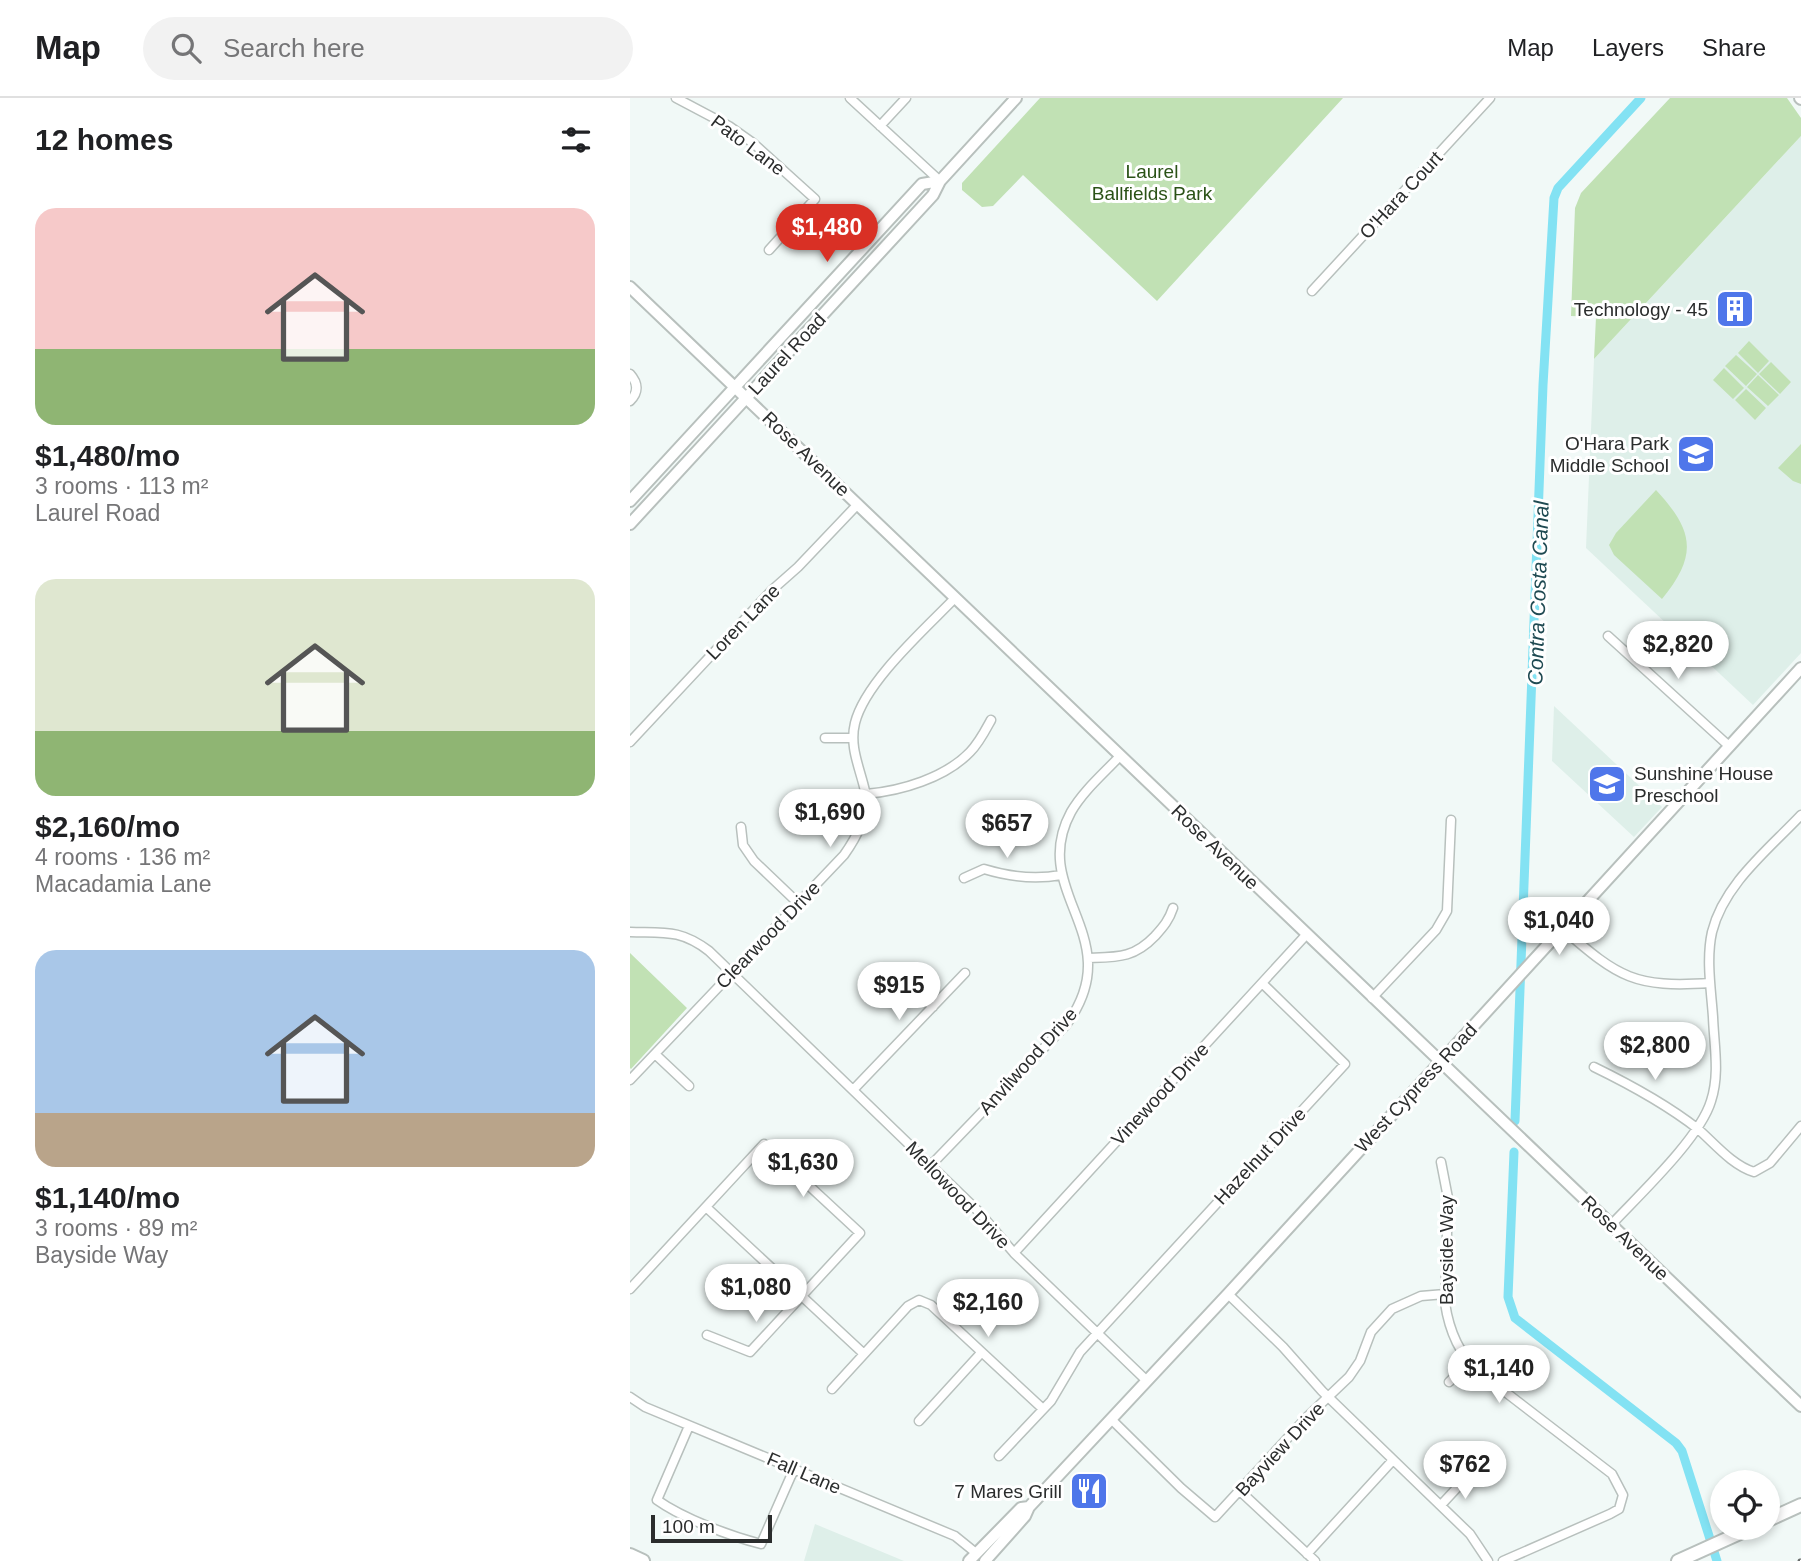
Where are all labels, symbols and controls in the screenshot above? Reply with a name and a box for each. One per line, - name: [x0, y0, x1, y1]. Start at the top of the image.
- search box: [143, 17, 633, 80]
- text: Map: [35, 29, 101, 66]
- icon: search: [167, 29, 205, 67]
- text: Search here: [223, 33, 365, 63]
- text: Map: [1507, 34, 1554, 61]
- text: Layers: [1592, 34, 1664, 61]
- text: Share: [1702, 34, 1766, 61]
- street label: Pato Lane: [707, 111, 789, 179]
- icon: filters: [557, 121, 595, 159]
- text: 12 homes: [35, 123, 173, 156]
- street label: O'Hara Court: [1355, 147, 1447, 243]
- park label: Laurel Ballfields Park: [1092, 161, 1213, 204]
- pin: $1,480: [770, 204, 884, 264]
- text: $1,480: [792, 214, 862, 240]
- icon: home: [252, 254, 378, 380]
- building icon: Technology - 45: [1714, 288, 1756, 330]
- place label: Technology - 45: [1574, 299, 1708, 320]
- street label: Laurel Road: [744, 309, 830, 399]
- street label: Rose Avenue: [758, 407, 854, 501]
- place label: O'Hara Park Middle School: [1550, 433, 1669, 476]
- school or university icon: O'Hara Park Middle School: [1675, 433, 1717, 475]
- text: $1,480/mo: [35, 439, 180, 472]
- text: 3 rooms · 113 m²: [35, 473, 208, 499]
- water label: Contra Costa Canal: [1523, 499, 1553, 686]
- text: Laurel Road: [35, 500, 160, 526]
- street label: Loren Lane: [702, 580, 784, 664]
- pin: $2,820: [1621, 622, 1735, 681]
- icon: home: [252, 625, 378, 751]
- text: $2,820: [1643, 631, 1713, 657]
- school or university icon: Sunshine House Preschool: [1586, 763, 1628, 805]
- place label: Sunshine House Preschool: [1634, 763, 1773, 806]
- pin: $1,690: [773, 790, 887, 849]
- text: $1,690: [795, 799, 865, 825]
- pin: $657: [966, 800, 1048, 860]
- street label: Rose Avenue: [1167, 800, 1263, 894]
- text: $2,160/mo: [35, 810, 180, 843]
- text: $657: [981, 810, 1033, 836]
- text: 4 rooms · 136 m²: [35, 844, 210, 870]
- text: Macadamia Lane: [35, 871, 211, 897]
- street label: Clearwood Drive: [712, 877, 824, 993]
- pin: $1,040: [1502, 898, 1616, 957]
- text: $1,040: [1524, 907, 1594, 933]
- pin: $915: [858, 962, 940, 1022]
- text: $915: [873, 972, 925, 998]
- icon: home: [252, 996, 378, 1122]
- street label: Anvilwood Drive: [975, 1003, 1081, 1119]
- street label: West Cypress Road: [1351, 1019, 1481, 1157]
- pin: $2,800: [1598, 1023, 1712, 1082]
- text: $2,800: [1620, 1032, 1690, 1058]
- street label: Vinewood Drive: [1107, 1038, 1213, 1150]
- street label: Hazelnut Drive: [1210, 1103, 1310, 1209]
- street label: Mellowood Drive: [902, 1137, 1014, 1253]
- pin: $1,630: [746, 1140, 860, 1199]
- text: $1,630: [768, 1149, 838, 1175]
- text: $1,140/mo: [35, 1181, 180, 1214]
- street label: Rose Avenue: [1577, 1191, 1673, 1285]
- street label: Bayside Way: [1436, 1194, 1457, 1305]
- text: 3 rooms · 89 m²: [35, 1215, 197, 1241]
- text: Bayside Way: [35, 1242, 168, 1268]
- pin: $1,080: [699, 1264, 813, 1324]
- text: $1,080: [721, 1274, 791, 1300]
- pin: $2,160: [931, 1280, 1045, 1339]
- text: $2,160: [953, 1289, 1023, 1315]
- pin: $1,140: [1442, 1346, 1556, 1405]
- text: $1,140: [1464, 1355, 1534, 1381]
- street label: Bayview Drive: [1231, 1398, 1329, 1500]
- pin: $762: [1424, 1442, 1506, 1501]
- street label: Fall Lane: [764, 1448, 844, 1498]
- text: $762: [1439, 1451, 1491, 1477]
- restaurant icon: 7 Mares Grill: [1068, 1470, 1110, 1512]
- map controls: [1710, 1470, 1780, 1540]
- button: locate: [1710, 1470, 1780, 1540]
- place label: 7 Mares Grill: [954, 1481, 1062, 1502]
- scale bar: [651, 1512, 772, 1544]
- text: 100 m: [662, 1516, 715, 1537]

